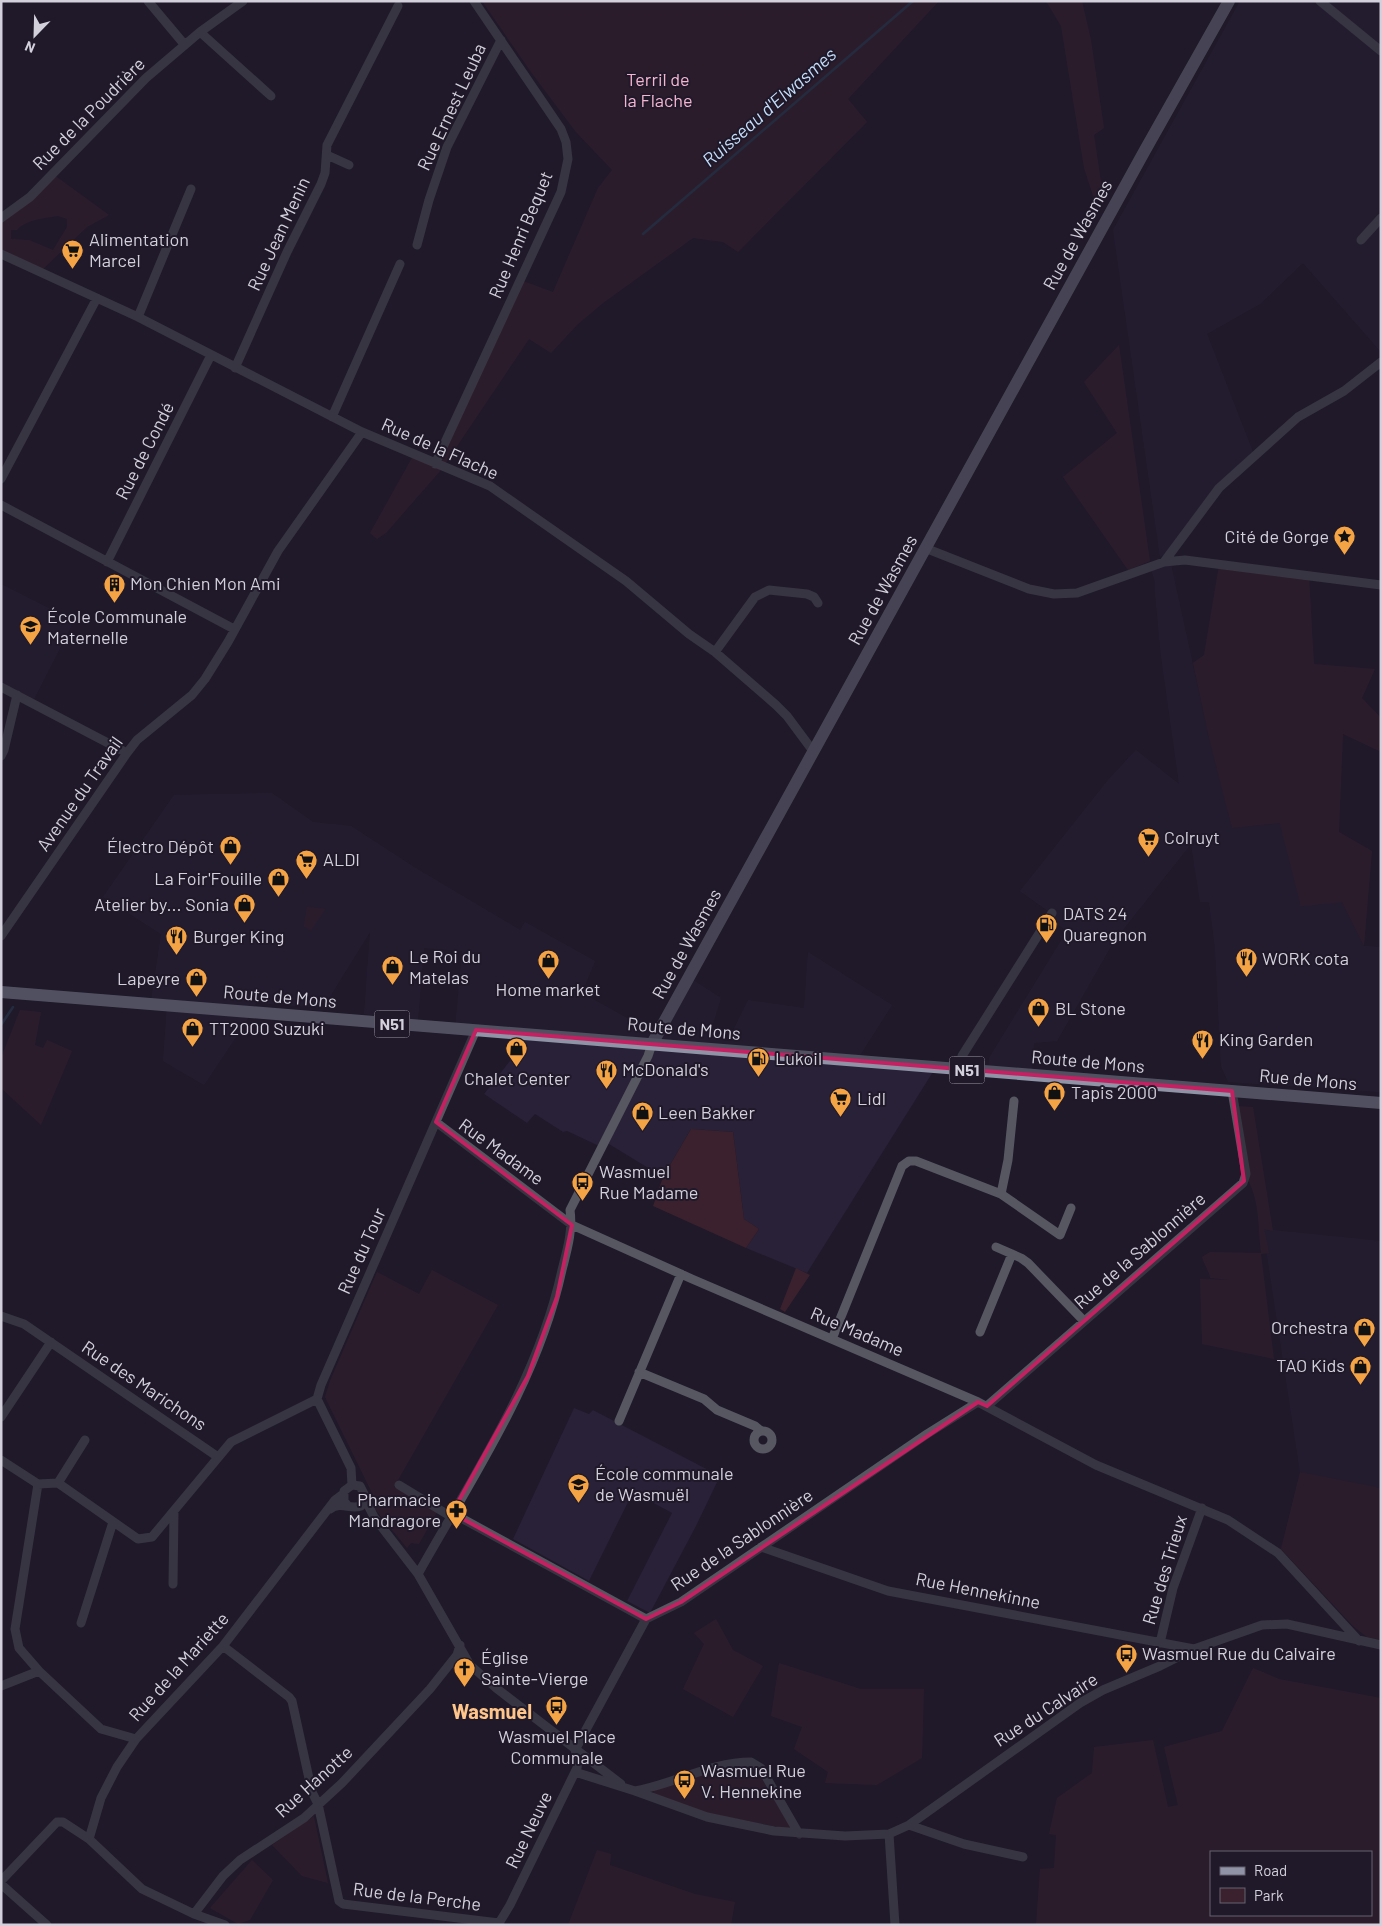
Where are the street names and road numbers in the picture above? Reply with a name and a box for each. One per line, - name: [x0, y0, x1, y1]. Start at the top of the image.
- street label: Rue Ernest Leuba: [412, 40, 490, 174]
- street label: Rue de la Poudrière: [27, 52, 149, 174]
- street label: Rue Henri Bequet: [483, 168, 557, 302]
- street label: Rue Jean Menin: [242, 173, 314, 294]
- street label: Rue de Wasmes: [1038, 176, 1116, 293]
- street label: Rue de Condé: [110, 398, 178, 503]
- street label: Rue de la Flache: [378, 412, 502, 484]
- street label: Rue de Wasmes: [843, 531, 921, 648]
- street label: Avenue du Travail: [31, 732, 127, 855]
- street label: Rue de Wasmes: [647, 885, 725, 1002]
- street label: Route de Mons: [222, 980, 338, 1012]
- road number: N51: [374, 1011, 410, 1038]
- street label: Route de Mons: [626, 1012, 742, 1044]
- street label: Route de Mons: [1030, 1045, 1146, 1077]
- road number: N51: [950, 1056, 984, 1084]
- street label: Rue de Mons: [1258, 1064, 1358, 1094]
- street label: Rue Madame: [455, 1113, 548, 1189]
- street label: Rue de la Sablonnière: [1069, 1187, 1210, 1313]
- street label: Rue du Tour: [332, 1204, 390, 1297]
- street label: Rue Madame: [807, 1302, 907, 1361]
- street label: Rue des Marichons: [78, 1335, 211, 1435]
- street label: Rue de la Sablonnière: [666, 1483, 817, 1595]
- street label: Rue des Trieux: [1137, 1512, 1191, 1627]
- street label: Rue Hennekinne: [914, 1567, 1042, 1613]
- street label: Rue de la Mariette: [124, 1607, 233, 1725]
- street label: Rue du Calvaire: [989, 1667, 1101, 1751]
- street label: Rue Hanotte: [270, 1741, 357, 1822]
- street label: Rue Neuve: [500, 1787, 556, 1872]
- street label: Rue de la Perche: [352, 1877, 482, 1915]

